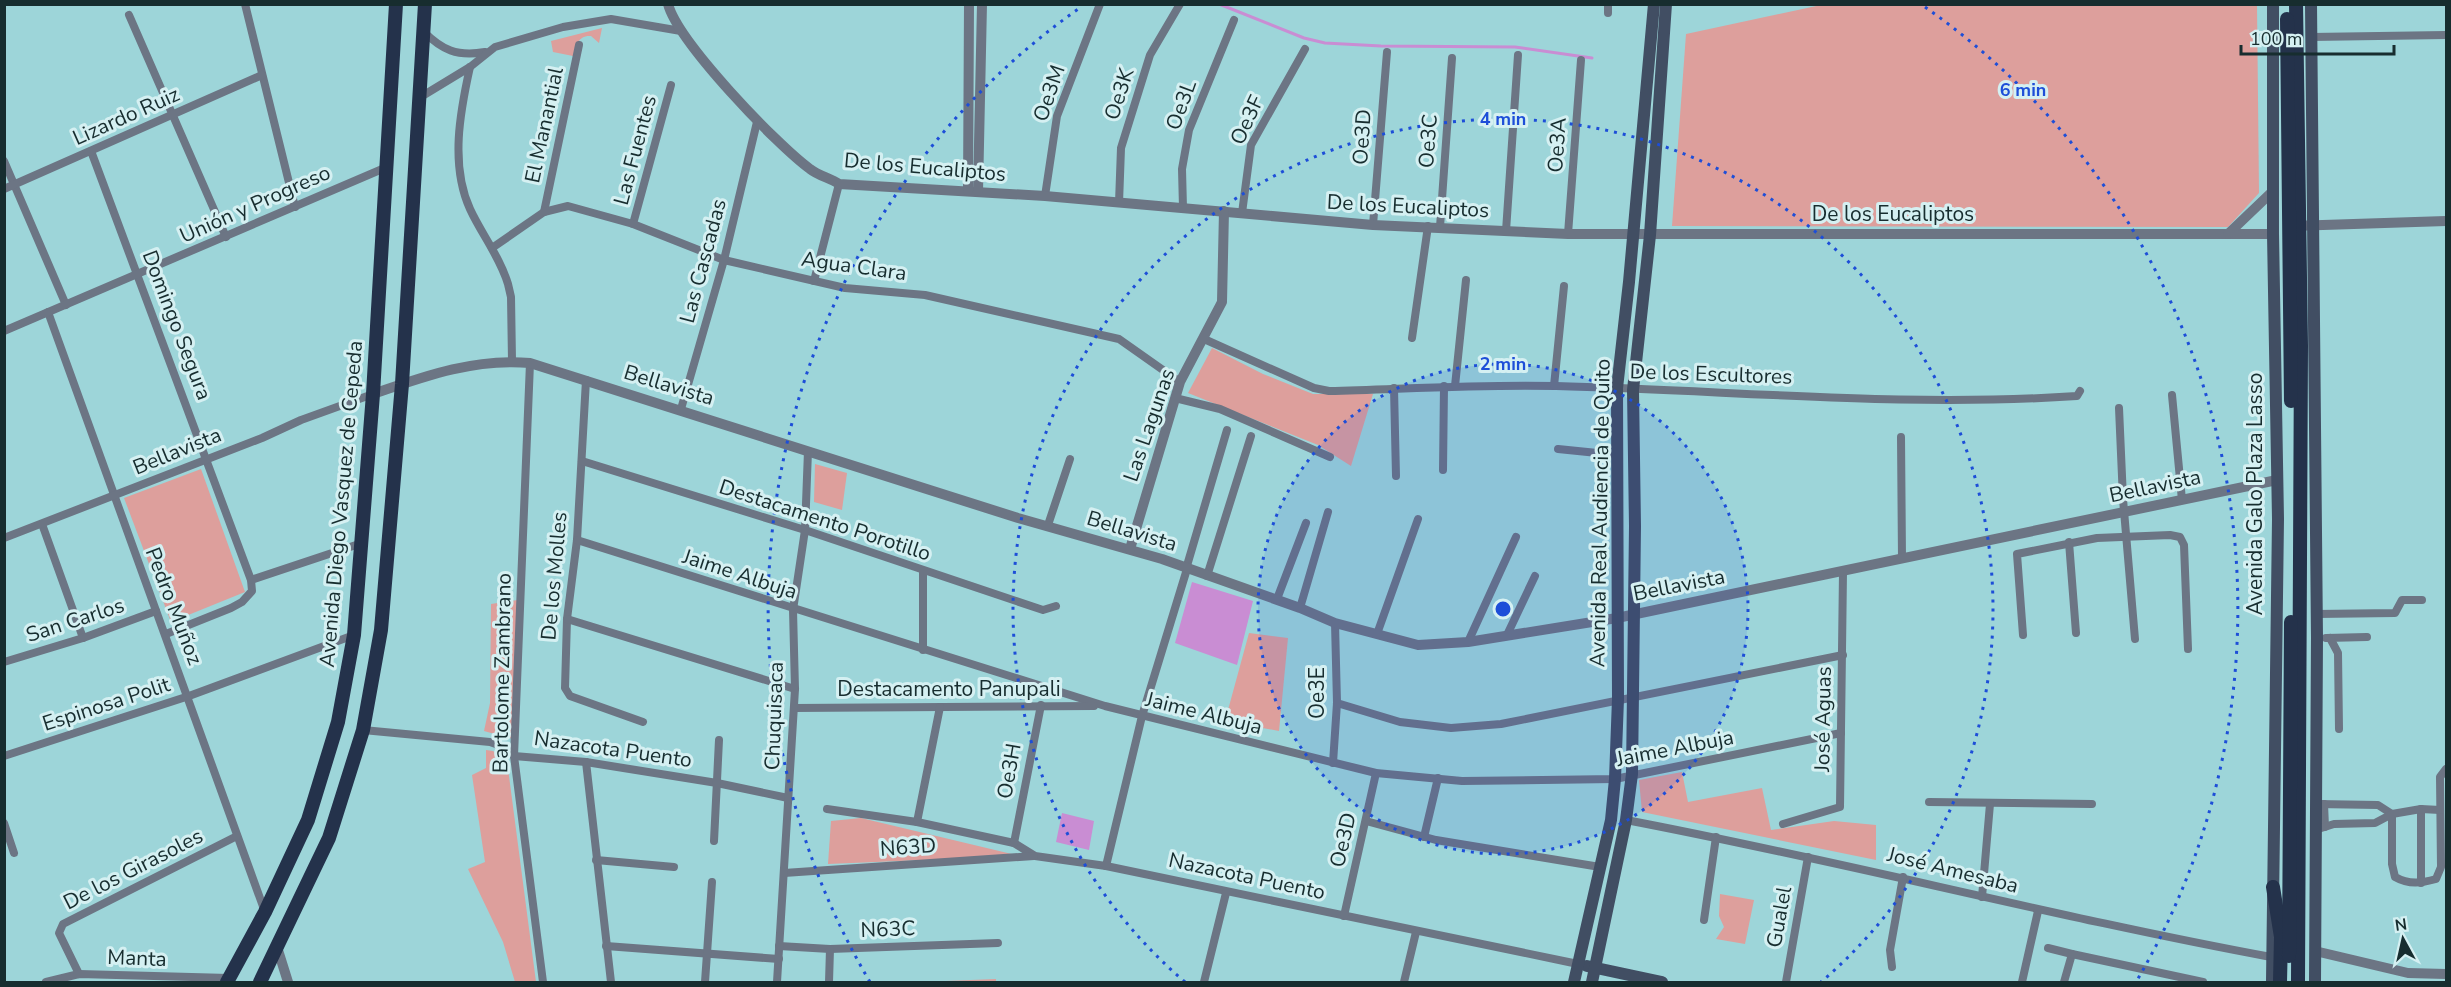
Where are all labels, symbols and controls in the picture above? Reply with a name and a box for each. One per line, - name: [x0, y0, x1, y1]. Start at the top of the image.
- scale bar: [2241, 18, 2394, 56]
- text: 100 m: [2250, 27, 2302, 51]
- street label: Oe3M: [1026, 61, 1072, 125]
- street label: El Manantial: [518, 64, 570, 185]
- street label: Oe3K: [1097, 64, 1141, 124]
- street label: Oe3L: [1159, 76, 1203, 134]
- text: 6 min: [2000, 78, 2046, 102]
- street label: Lizardo Ruiz: [68, 80, 184, 152]
- street label: Oe3F: [1223, 91, 1271, 149]
- street label: Las Fuentes: [607, 92, 663, 208]
- text: 4 min: [1480, 107, 1526, 131]
- street label: Oe3D: [1346, 108, 1378, 166]
- street label: Oe3C: [1412, 113, 1444, 169]
- street label: Oe3A: [1541, 116, 1573, 174]
- street label: De los Eucaliptos: [843, 146, 1007, 188]
- street label: Unión y Progreso: [175, 158, 335, 250]
- street label: De los Eucaliptos: [1326, 188, 1490, 224]
- street label: Las Cascadas: [673, 196, 733, 326]
- street label: De los Eucaliptos: [1812, 200, 1974, 228]
- street label: Agua Clara: [800, 245, 908, 287]
- street label: Domingo Segura: [136, 246, 218, 404]
- street label: Avenida Diego Vasquez de Cepeda: [313, 339, 369, 669]
- text: 2 min: [1480, 352, 1526, 376]
- street label: De los Escultores: [1629, 357, 1793, 391]
- street label: Bellavista: [620, 358, 718, 412]
- street label: Avenida Real Audiencia de Quito: [1583, 358, 1617, 668]
- street label: Las Lagunas: [1117, 365, 1181, 485]
- street label: Avenida Galo Plaza Lasso: [2241, 373, 2269, 615]
- street label: Bellavista: [129, 421, 225, 481]
- street label: Bellavista: [2107, 463, 2203, 509]
- street label: Destacamento Porotillo: [716, 473, 934, 567]
- street label: Bellavista: [1083, 504, 1181, 558]
- street label: De los Molles: [534, 511, 574, 641]
- street label: Jaime Albuja: [678, 542, 801, 606]
- street label: Pedro Muñoz: [139, 543, 209, 669]
- street label: Bellavista: [1631, 562, 1727, 608]
- street label: Bartolome Zambrano: [486, 573, 518, 773]
- street label: San Carlos: [22, 591, 128, 649]
- centre of rings: [1493, 599, 1513, 619]
- street label: Chuquisaca: [758, 661, 790, 771]
- street label: José Aguas: [1808, 666, 1838, 773]
- street label: Oe3E: [1303, 667, 1331, 719]
- street label: Espinosa Polit: [39, 670, 174, 738]
- street label: Destacamento Panupali: [837, 675, 1061, 703]
- street label: Jaime Albuja: [1142, 685, 1265, 741]
- street label: Jaime Albuja: [1613, 723, 1736, 773]
- street label: Nazacota Puento: [532, 724, 694, 774]
- street label: Oe3H: [990, 741, 1028, 801]
- street label: Oe3D: [1323, 810, 1363, 870]
- street label: De los Girasoles: [58, 822, 208, 916]
- street label: N63D: [879, 831, 937, 863]
- street label: José Amesaba: [1884, 840, 2022, 900]
- street label: Nazacota Puento: [1166, 846, 1328, 906]
- street label: Gualel: [1760, 883, 1798, 950]
- north arrow: [2373, 909, 2433, 969]
- text: N: [2394, 913, 2409, 937]
- street label: N63C: [860, 914, 916, 944]
- street label: Manta: [107, 943, 167, 973]

